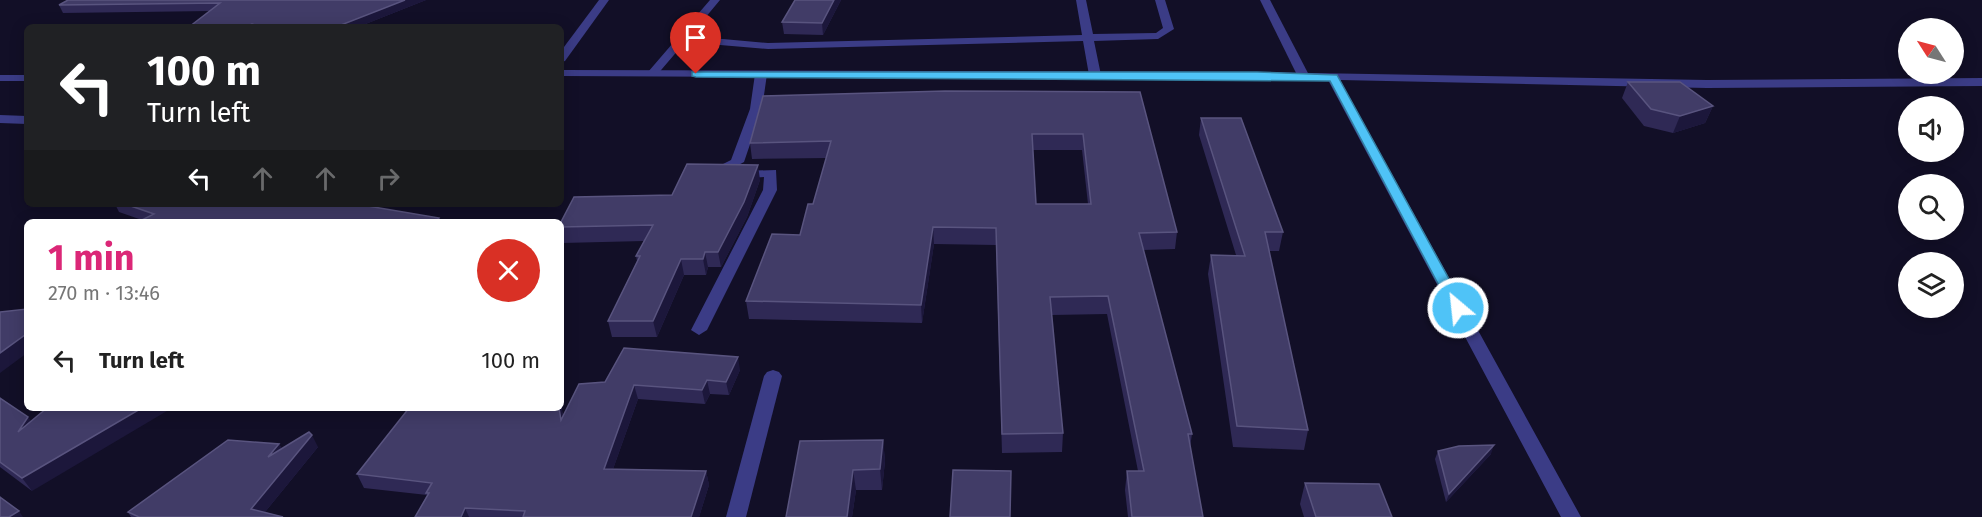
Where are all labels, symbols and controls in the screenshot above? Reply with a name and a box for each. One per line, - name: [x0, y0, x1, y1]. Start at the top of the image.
- pin: [670, 12, 721, 74]
- north arrow: [1898, 18, 1964, 84]
- map controls: [1898, 18, 1964, 318]
- icon: arrive: [679, 21, 712, 54]
- text: 100 m: [147, 46, 261, 96]
- icon: left: [48, 48, 126, 126]
- button: sound: [1898, 96, 1964, 162]
- text: Turn left: [147, 97, 250, 129]
- icon: left: [183, 162, 216, 195]
- icon: ahead: [246, 162, 279, 195]
- icon: ahead: [309, 162, 342, 195]
- icon: right: [372, 162, 405, 195]
- button: search: [1898, 174, 1964, 240]
- text: 1 min: [48, 236, 135, 280]
- button: close: [477, 239, 540, 302]
- button: layers: [1898, 252, 1964, 318]
- position arrow: [1426, 276, 1490, 340]
- text: 270 m · 13:46: [48, 281, 160, 305]
- icon: left: [48, 344, 81, 377]
- text: Turn left: [99, 347, 184, 374]
- text: 100 m: [481, 347, 540, 374]

